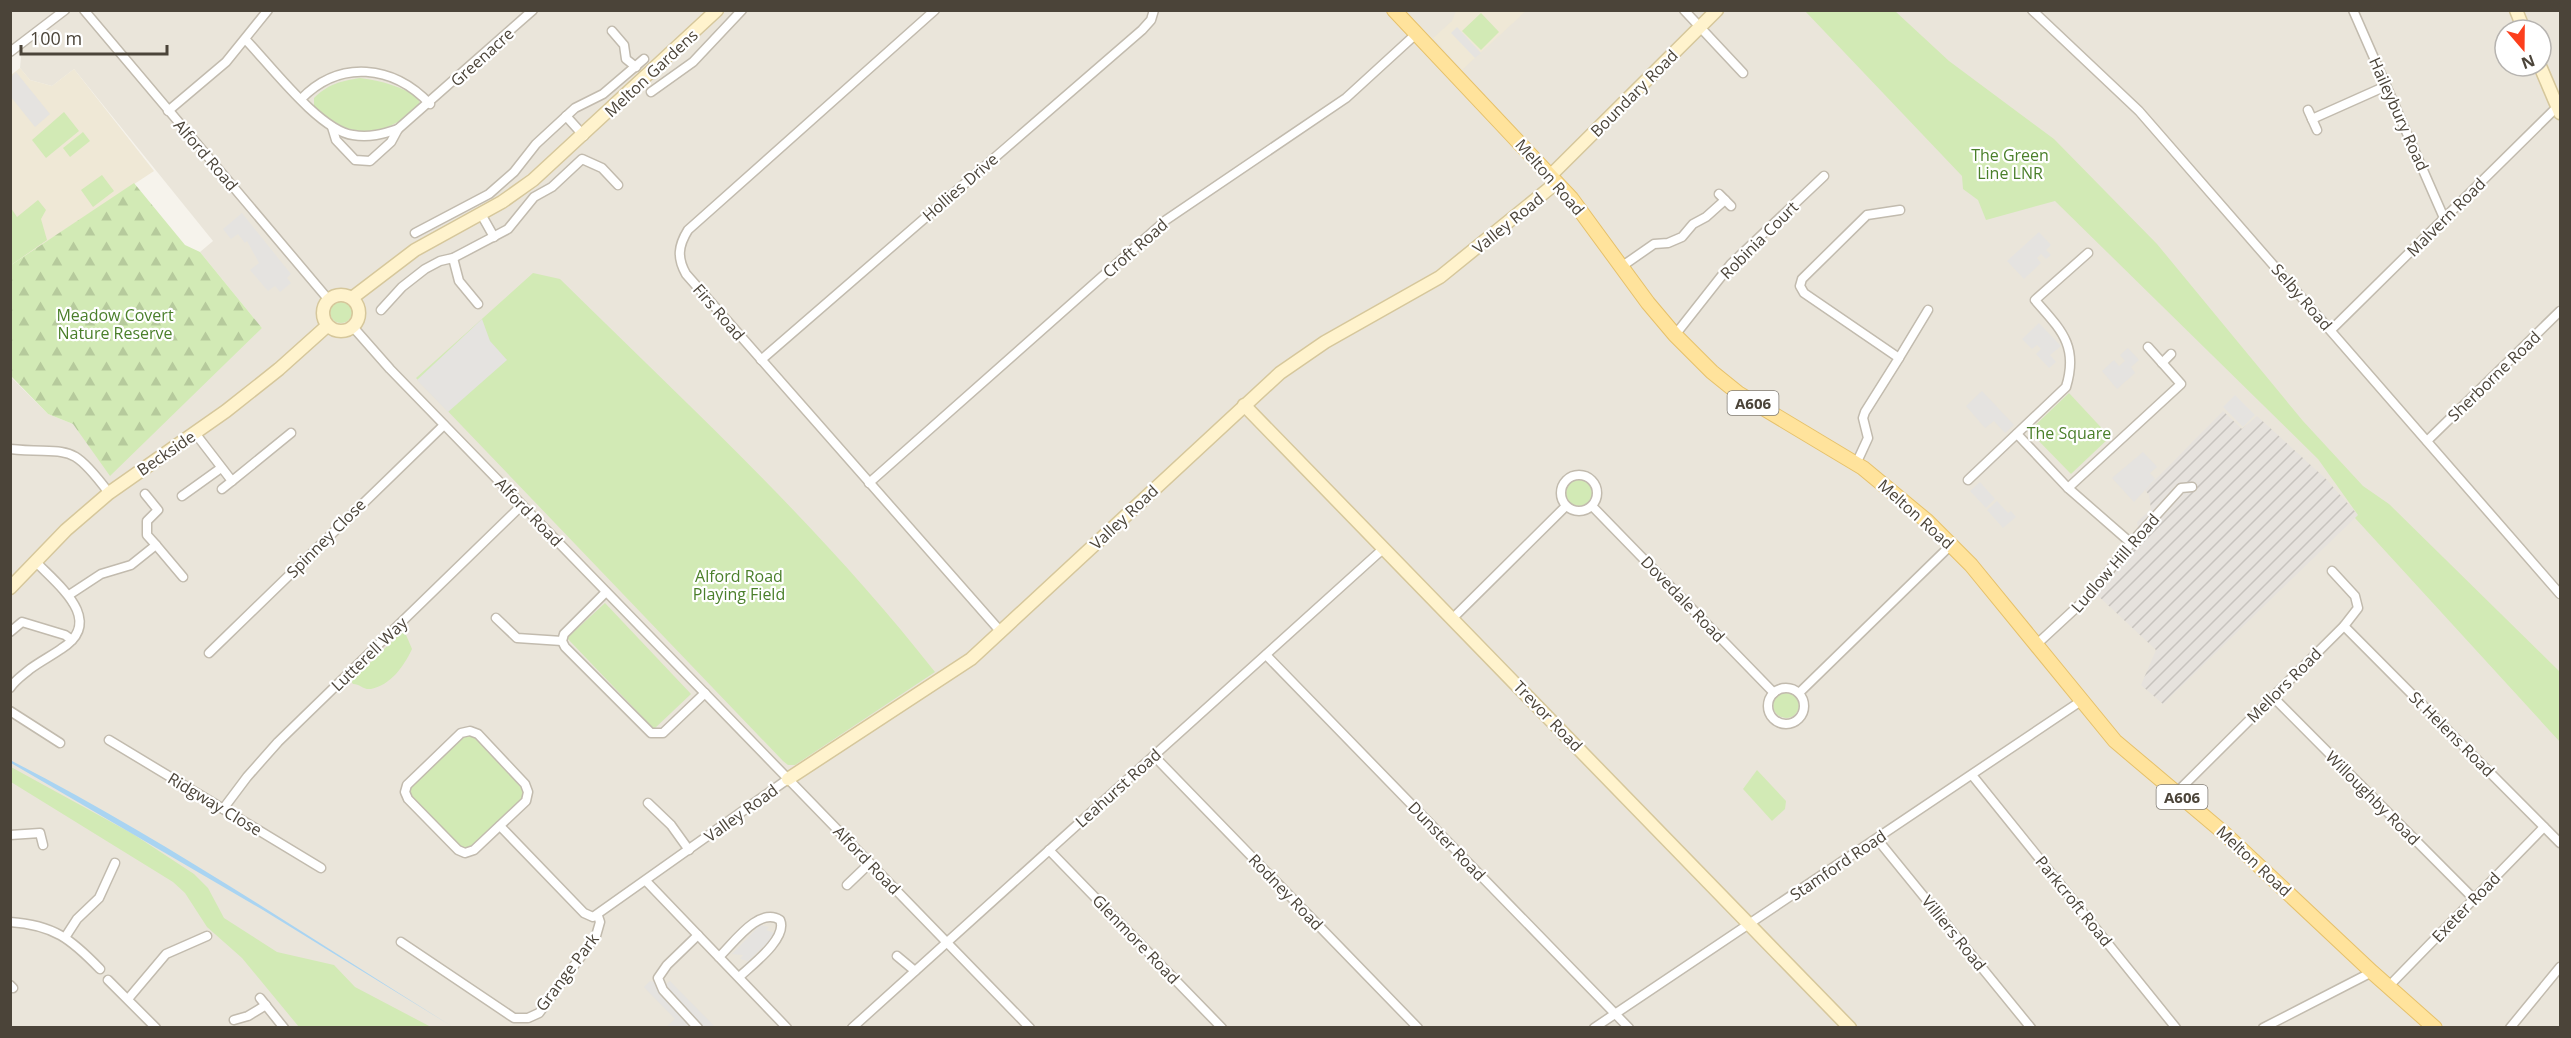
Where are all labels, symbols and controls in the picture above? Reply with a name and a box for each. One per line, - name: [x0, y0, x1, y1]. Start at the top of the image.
- scale bar: [21, 18, 166, 56]
- north arrow: [2493, 18, 2553, 78]
- street label: Greenacre: [446, 23, 518, 91]
- street label: Melton Gardens: [600, 24, 702, 122]
- text: 100 m: [30, 26, 82, 50]
- street label: Boundary Road: [1586, 45, 1682, 141]
- text: N: [2518, 50, 2538, 75]
- street label: Haileybury Road: [2364, 54, 2434, 174]
- street label: Alford Road: [169, 115, 243, 195]
- street label: Melton Road: [1511, 134, 1589, 220]
- park label: The Green Line LNR: [1971, 144, 2049, 184]
- street label: Hollies Drive: [918, 148, 1002, 226]
- street label: Malvern Road: [2402, 173, 2490, 261]
- street label: Valley Road: [1468, 187, 1548, 259]
- street label: Robinia Court: [1715, 196, 1803, 284]
- street label: Croft Road: [1098, 214, 1172, 282]
- street label: Selby Road: [2267, 259, 2337, 335]
- street label: Firs Road: [688, 279, 750, 345]
- park label: Meadow Covert Nature Reserve: [56, 304, 174, 344]
- street label: Sherborne Road: [2443, 326, 2545, 426]
- road number: A606: [1728, 391, 1778, 415]
- park label: The Square: [2027, 422, 2111, 444]
- street label: Beckside: [133, 425, 199, 481]
- street label: Alford Road: [491, 473, 567, 551]
- street label: Melton Road: [1873, 474, 1959, 554]
- street label: Valley Road: [1085, 480, 1163, 554]
- street label: Spinney Close: [282, 494, 370, 582]
- street label: Ludlow Hill Road: [2066, 509, 2164, 617]
- street label: Dovedale Road: [1636, 551, 1730, 647]
- park label: Alford Road Playing Field: [693, 565, 785, 605]
- street label: Lutterell Way: [326, 611, 413, 696]
- street label: Mellors Road: [2242, 643, 2326, 727]
- street label: Trevor Road: [1509, 676, 1587, 756]
- street label: St Helens Road: [2405, 687, 2499, 781]
- street label: Leahurst Road: [1070, 744, 1166, 832]
- street label: Willoughby Road: [2321, 746, 2425, 850]
- street label: Ridgway Close: [164, 767, 266, 841]
- street label: Valley Road: [700, 779, 782, 847]
- road number: A606: [2156, 785, 2208, 809]
- street label: Dunster Road: [1404, 797, 1490, 885]
- street label: Alford Road: [829, 821, 905, 899]
- street label: Melton Road: [2212, 821, 2296, 901]
- street label: Stamford Road: [1785, 825, 1891, 905]
- street label: Rodney Road: [1244, 849, 1328, 935]
- street label: Parkcroft Road: [2031, 851, 2117, 951]
- street label: Exeter Road: [2427, 867, 2505, 947]
- street label: Glenmore Road: [1088, 889, 1184, 989]
- street label: Villiers Road: [1917, 891, 1991, 975]
- street label: Grange Park: [530, 928, 604, 1015]

